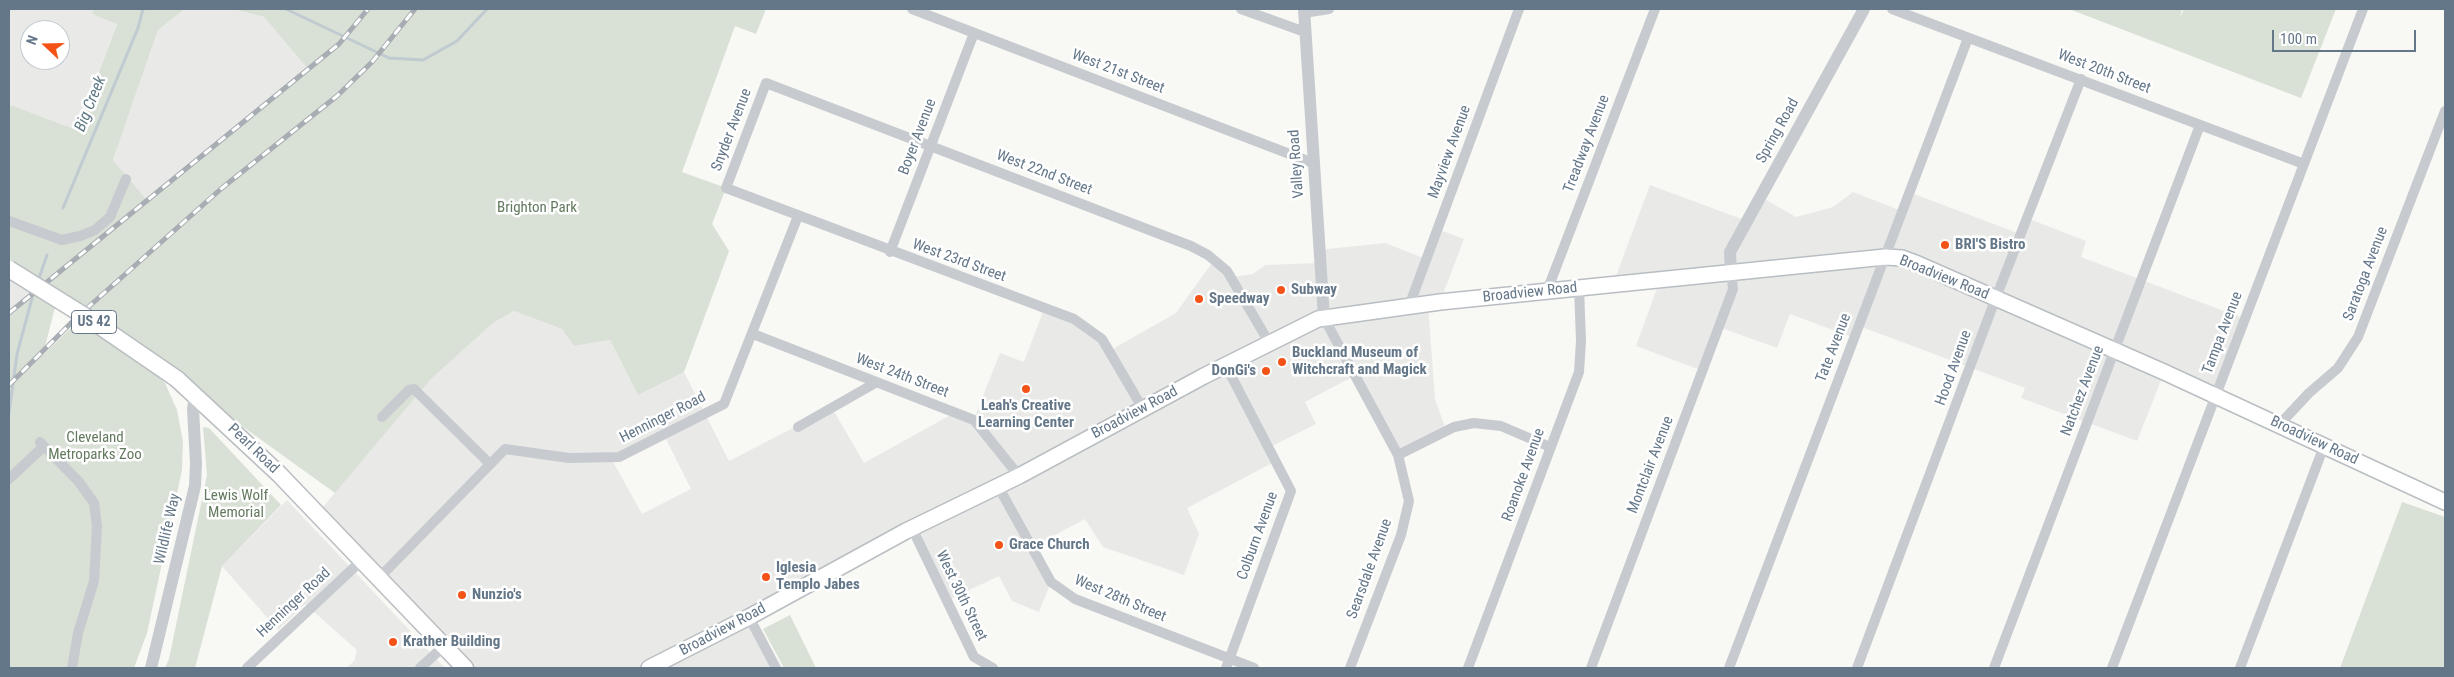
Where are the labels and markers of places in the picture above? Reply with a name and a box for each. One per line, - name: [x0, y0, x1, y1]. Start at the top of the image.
- place label: BRI'S Bistro: [1955, 236, 2026, 254]
- marker: BRI'S Bistro: [1939, 239, 1951, 251]
- place label: Subway: [1291, 281, 1337, 299]
- marker: Subway: [1275, 284, 1287, 296]
- place label: Speedway: [1209, 290, 1269, 308]
- marker: Speedway: [1193, 293, 1205, 305]
- place label: Buckland Museum of Witchcraft and Magick: [1292, 344, 1427, 379]
- marker: Buckland Museum of Witchcraft and Magick: [1276, 356, 1288, 368]
- place label: DonGi's: [1212, 362, 1256, 380]
- marker: DonGi's: [1260, 365, 1272, 377]
- marker: Leah's Creative Learning Center: [1020, 383, 1032, 395]
- place label: Leah's Creative Learning Center: [978, 397, 1074, 432]
- place label: Grace Church: [1009, 536, 1090, 554]
- marker: Grace Church: [993, 539, 1005, 551]
- place label: Iglesia Templo Jabes: [776, 559, 860, 594]
- marker: Iglesia Templo Jabes: [760, 571, 772, 583]
- place label: Nunzio's: [472, 586, 522, 604]
- marker: Nunzio's: [456, 589, 468, 601]
- place label: Krather Building: [403, 633, 500, 651]
- marker: Krather Building: [387, 636, 399, 648]

